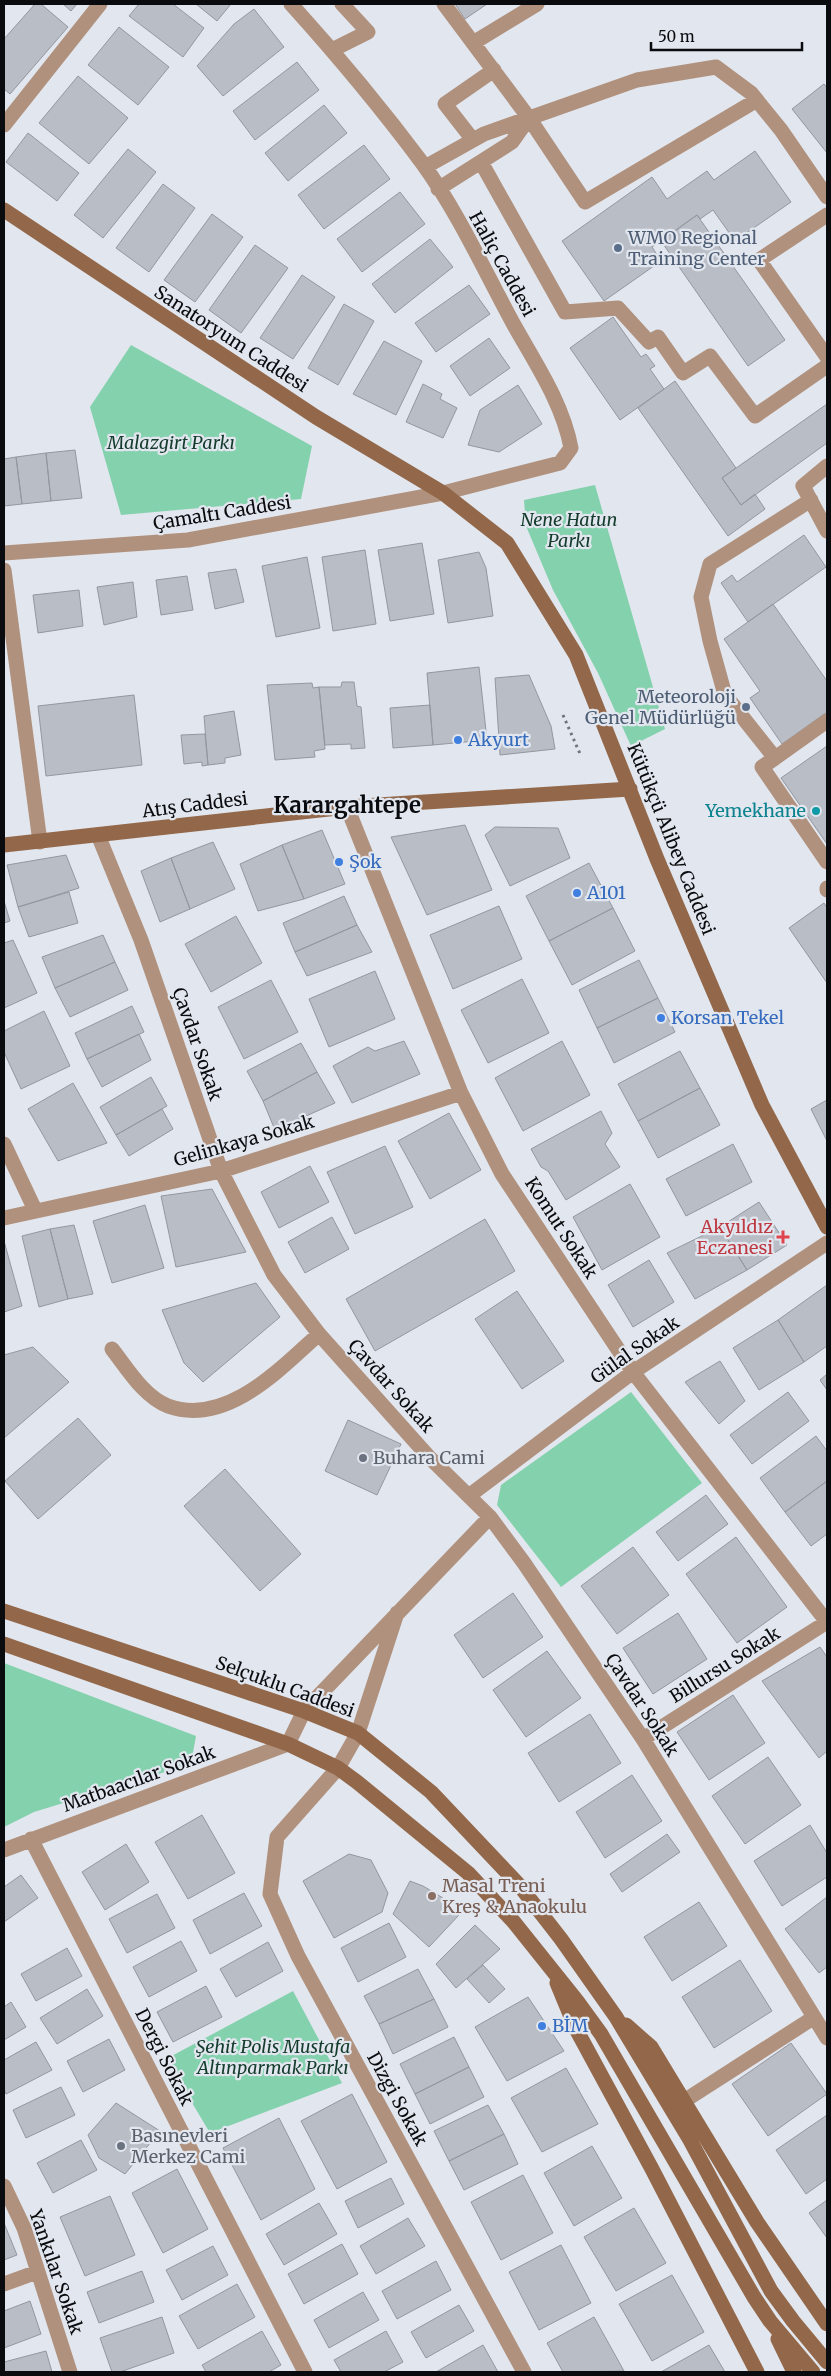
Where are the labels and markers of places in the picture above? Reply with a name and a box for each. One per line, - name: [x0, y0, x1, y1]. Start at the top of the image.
- place label: WMO Regional Training Center: [627, 226, 765, 270]
- marker: WMO Regional Training Center: [612, 242, 624, 254]
- place label: Meteoroloji Genel Müdürlüğü: [585, 685, 736, 729]
- marker: Meteoroloji Genel Müdürlüğü: [740, 701, 752, 713]
- place label: Akyurt: [467, 728, 529, 751]
- marker: Akyurt: [452, 734, 464, 746]
- place label: Yemekhane: [704, 799, 806, 822]
- marker: Yemekhane: [810, 805, 822, 817]
- place label: Şok: [349, 850, 382, 873]
- marker: Şok: [333, 856, 345, 868]
- place label: A101: [586, 881, 626, 904]
- marker: A101: [571, 887, 583, 899]
- place label: Korsan Tekel: [671, 1006, 784, 1029]
- marker: Korsan Tekel: [655, 1012, 667, 1024]
- place label: Akyıldız Eczanesi: [697, 1215, 773, 1259]
- marker: Akyıldız Eczanesi: [777, 1231, 789, 1243]
- place label: Buhara Cami: [373, 1446, 485, 1469]
- marker: Buhara Cami: [357, 1452, 369, 1464]
- place label: Masal Treni Kreş & Anaokulu: [442, 1874, 587, 1918]
- marker: Masal Treni Kreş & Anaokulu: [426, 1890, 438, 1902]
- place label: BİM: [552, 2014, 589, 2037]
- marker: BİM: [536, 2020, 548, 2032]
- place label: Basınevleri Merkez Cami: [131, 2124, 246, 2168]
- marker: Basınevleri Merkez Cami: [115, 2140, 127, 2152]

